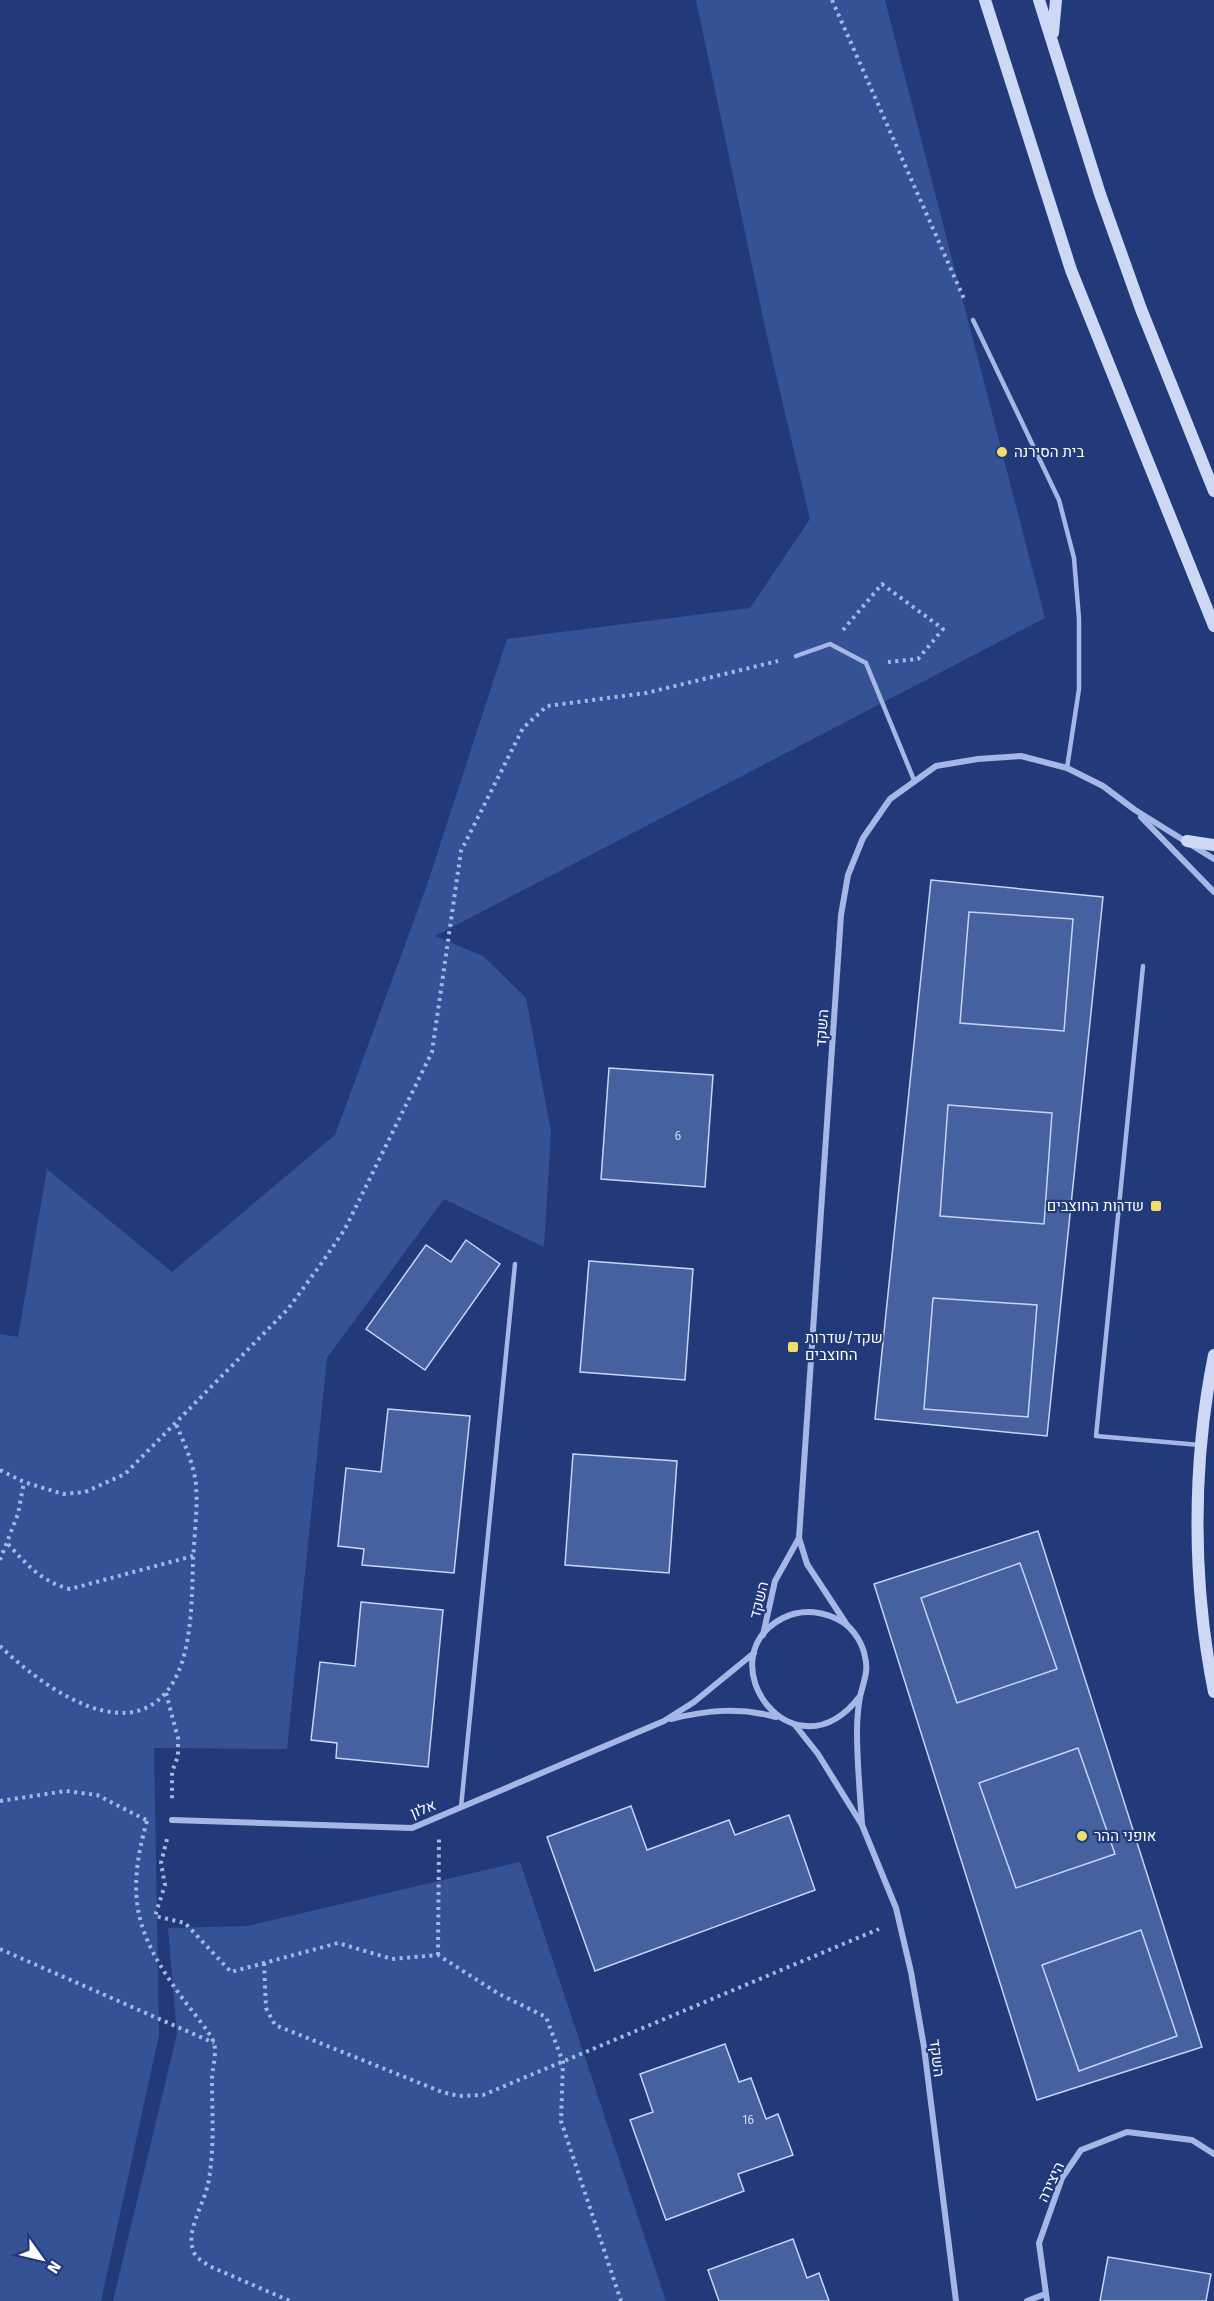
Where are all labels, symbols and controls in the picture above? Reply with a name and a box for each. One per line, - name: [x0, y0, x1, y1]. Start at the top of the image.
- place label: בית הסירנה: [1014, 443, 1084, 461]
- marker: בית הסירנה: [995, 445, 1009, 459]
- street label: השקד: [812, 1008, 832, 1048]
- house number: 6: [675, 1129, 681, 1143]
- place label: שדרות החוצבים: [1047, 1197, 1144, 1215]
- marker: שדרות החוצבים: [1149, 1199, 1163, 1213]
- place label: שקד/שדרות החוצבים: [805, 1329, 883, 1364]
- marker: שקד/שדרות החוצבים: [786, 1340, 800, 1354]
- street label: השקד: [746, 1579, 772, 1621]
- street label: אלון: [408, 1796, 438, 1822]
- place label: אופני ההר: [1094, 1827, 1156, 1845]
- marker: אופני ההר: [1075, 1829, 1089, 1843]
- street label: השקד: [926, 2038, 948, 2078]
- house number: 16: [742, 2113, 754, 2127]
- street label: היצירה: [1034, 2159, 1068, 2205]
- north arrow: [12, 2229, 72, 2289]
- text: N: [43, 2257, 65, 2277]

